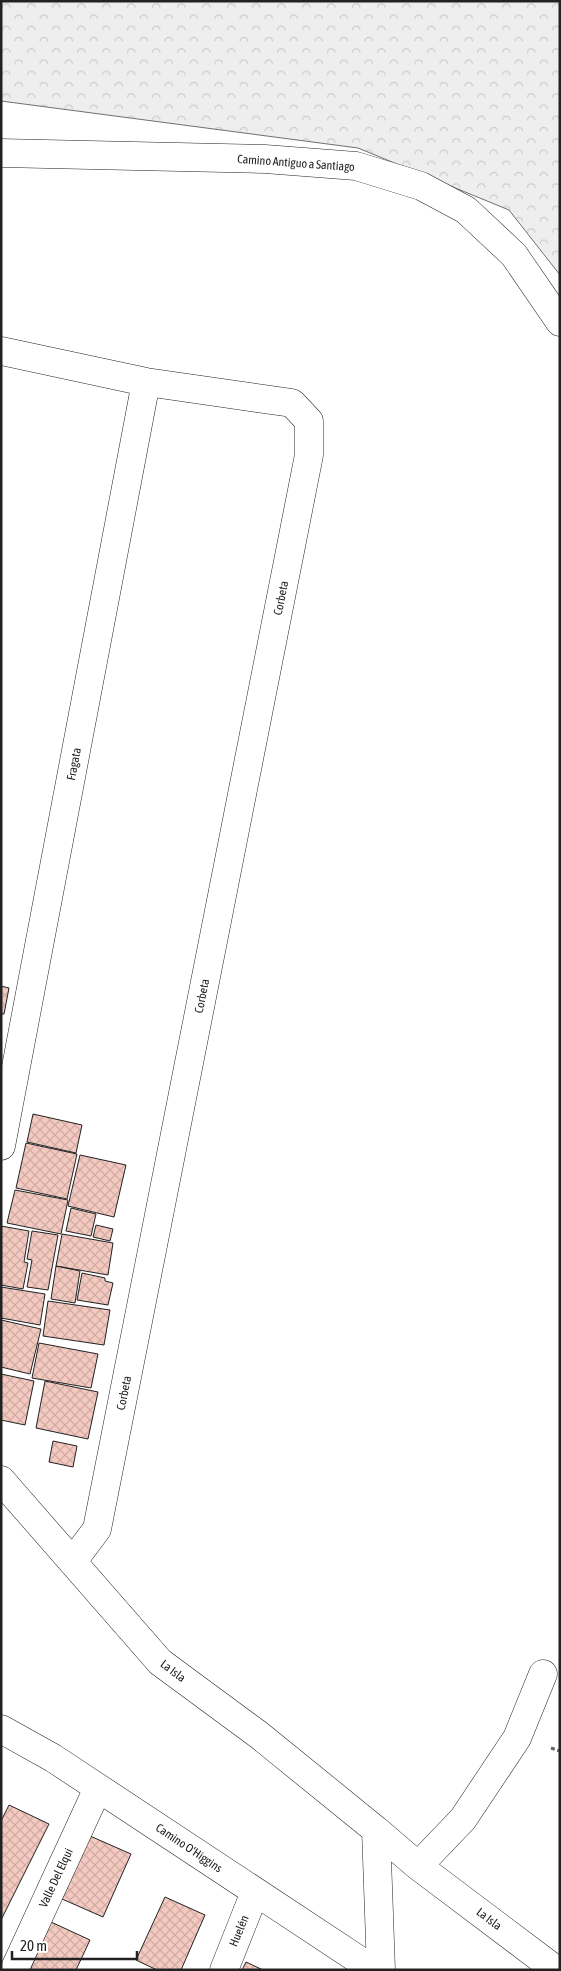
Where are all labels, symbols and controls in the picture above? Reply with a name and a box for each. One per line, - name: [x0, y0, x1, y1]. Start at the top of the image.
- street label: Camino Antiguo a Santiago: [237, 152, 356, 174]
- street label: Corbeta: [271, 580, 291, 616]
- street label: Fragata: [64, 746, 84, 782]
- street label: Corbeta: [192, 978, 212, 1014]
- street label: Corbeta: [114, 1375, 134, 1411]
- street label: La Isla: [158, 1657, 188, 1685]
- street label: Camino O'Higgins: [153, 1821, 225, 1875]
- street label: Valle Del Elqui: [36, 1846, 76, 1910]
- street label: La Isla: [474, 1905, 504, 1933]
- street label: Huelén: [226, 1913, 252, 1949]
- scale bar: [12, 1928, 138, 1960]
- text: 20 m: [20, 1937, 47, 1954]

